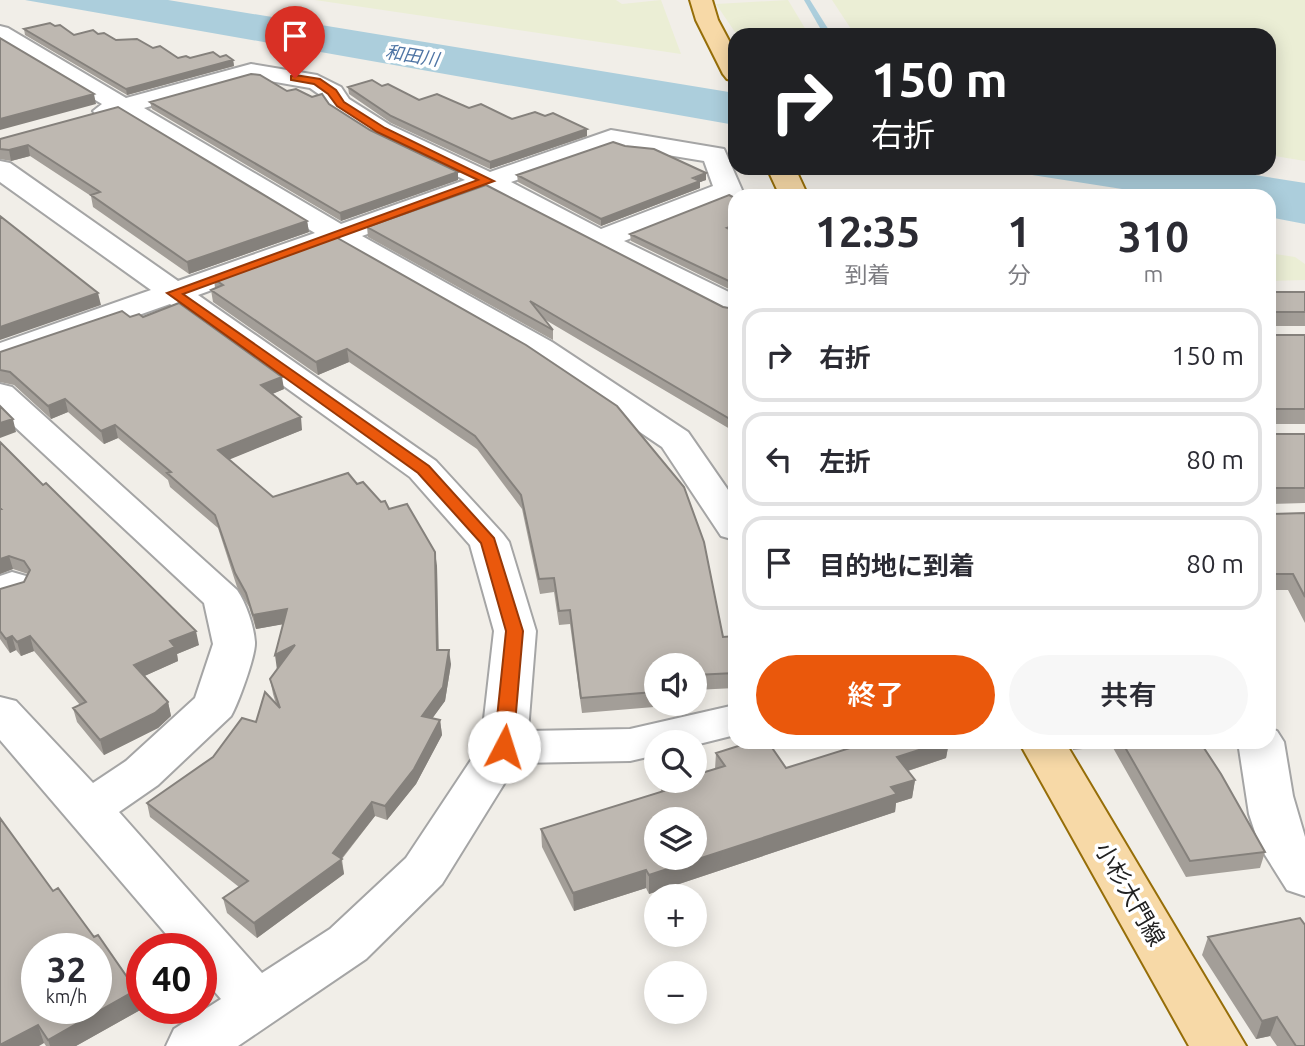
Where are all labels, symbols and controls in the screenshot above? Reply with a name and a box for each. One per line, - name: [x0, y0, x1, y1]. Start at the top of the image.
- pin: [265, 6, 325, 78]
- icon: arrive: [276, 17, 314, 55]
- water label: 和田川: [384, 41, 442, 69]
- text: 150 m: [871, 51, 1008, 106]
- icon: right: [756, 56, 847, 147]
- text: 右折: [871, 116, 935, 152]
- text: 12:35: [815, 208, 920, 255]
- text: 1: [1007, 208, 1031, 255]
- text: 310: [1118, 213, 1189, 260]
- text: m: [1144, 261, 1163, 286]
- text: 到着: [845, 262, 891, 287]
- text: 分: [1008, 262, 1031, 287]
- icon: right: [760, 336, 798, 374]
- text: 150 m: [1172, 341, 1244, 370]
- text: 右折: [819, 343, 871, 372]
- icon: left: [760, 440, 798, 478]
- text: 80 m: [1186, 445, 1244, 474]
- text: 左折: [819, 447, 871, 476]
- icon: arrive: [760, 544, 798, 582]
- text: 80 m: [1186, 549, 1244, 578]
- text: 目的地に到着: [819, 551, 975, 580]
- map controls: [644, 653, 707, 1024]
- button: sound: [644, 653, 707, 716]
- button: 終了: [756, 655, 995, 735]
- button: 共有: [1009, 655, 1248, 735]
- position arrow: [467, 710, 541, 784]
- button: search: [644, 730, 707, 793]
- button: layers: [644, 807, 707, 870]
- street label: 小杉大門線: [1091, 838, 1170, 950]
- button: +: [644, 884, 707, 947]
- speed limit sign: 40: [126, 933, 217, 1024]
- text: 32: [47, 949, 86, 989]
- button: −: [644, 961, 707, 1024]
- text: km/h: [46, 986, 87, 1006]

